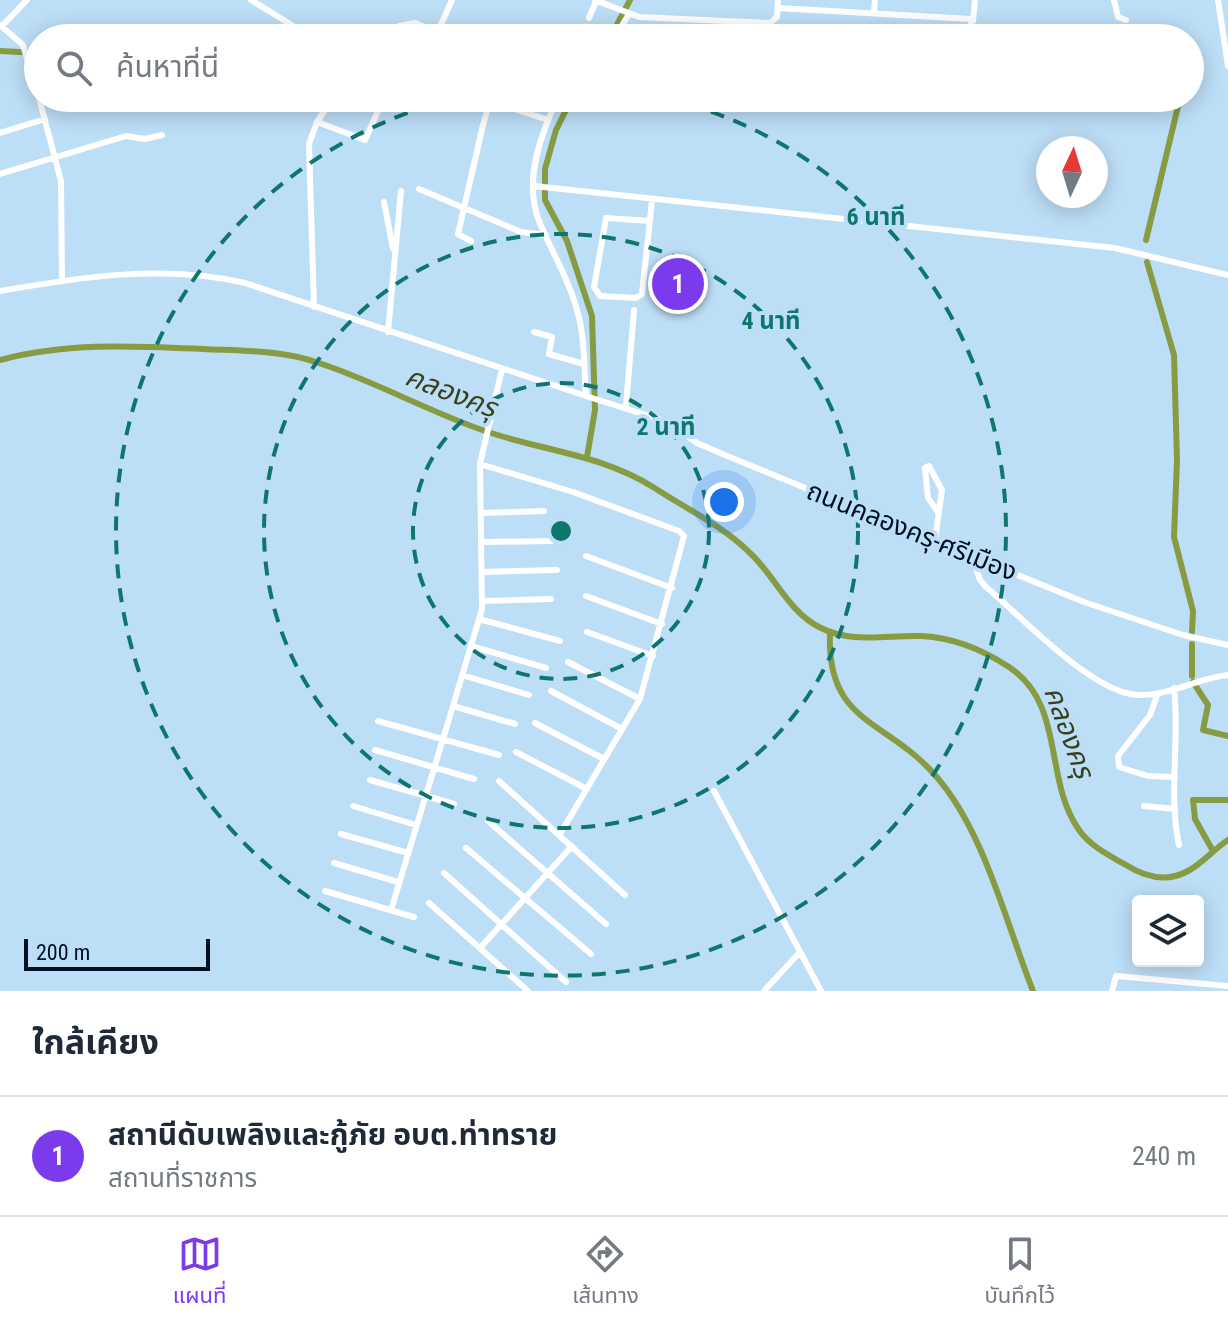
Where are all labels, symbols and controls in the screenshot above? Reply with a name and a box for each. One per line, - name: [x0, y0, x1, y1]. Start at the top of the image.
- search box: [24, 24, 1204, 112]
- icon: search: [52, 46, 96, 90]
- text: ค้นหาที่นี่: [116, 49, 219, 84]
- north arrow: [1036, 136, 1108, 208]
- text: 6 นาที: [846, 203, 906, 231]
- pin: 1: [652, 254, 704, 314]
- text: 4 นาที: [741, 307, 801, 335]
- water label: คลองครุ: [400, 360, 504, 426]
- text: 2 นาที: [636, 413, 696, 441]
- street label: ถนนคลองครุ-ศรีเมือง: [802, 475, 1021, 588]
- your location: [704, 482, 744, 522]
- centre of rings: [547, 517, 575, 545]
- water label: คลองครุ: [1036, 682, 1102, 785]
- map controls: [1132, 895, 1204, 967]
- button: layers: [1132, 895, 1204, 967]
- scale bar: [24, 935, 210, 971]
- text: 200 m: [36, 940, 90, 965]
- text: ใกล้เคียง: [32, 1022, 159, 1062]
- text: สถานีดับเพลิงและกู้ภัย อบต.ท่าทราย: [108, 1117, 557, 1152]
- text: 1: [51, 1141, 65, 1171]
- text: 240 m: [1132, 1141, 1196, 1171]
- text: สถานที่ราชการ: [108, 1163, 257, 1193]
- tab: แผนที่: [173, 1232, 227, 1313]
- tab: เส้นทาง: [572, 1232, 639, 1313]
- tab: บันทึกไว้: [984, 1232, 1055, 1313]

